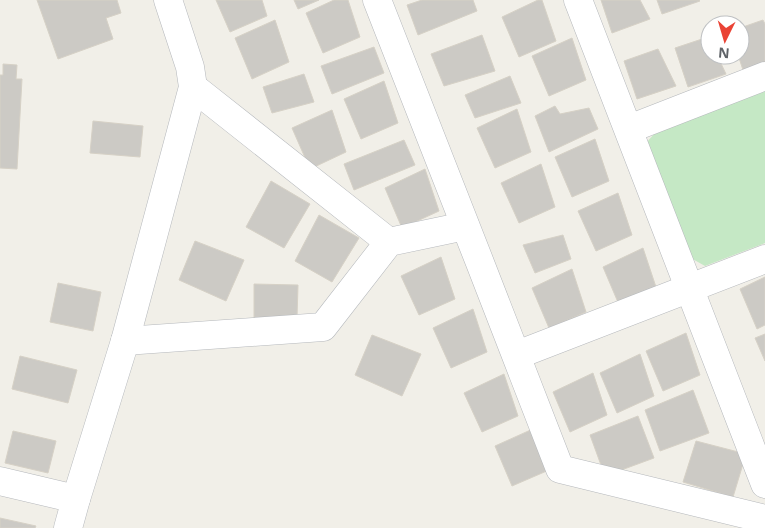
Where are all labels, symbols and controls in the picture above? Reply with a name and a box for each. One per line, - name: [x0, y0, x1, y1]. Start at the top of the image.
- north arrow: [700, 15, 750, 65]
- text: N: [717, 43, 730, 63]

